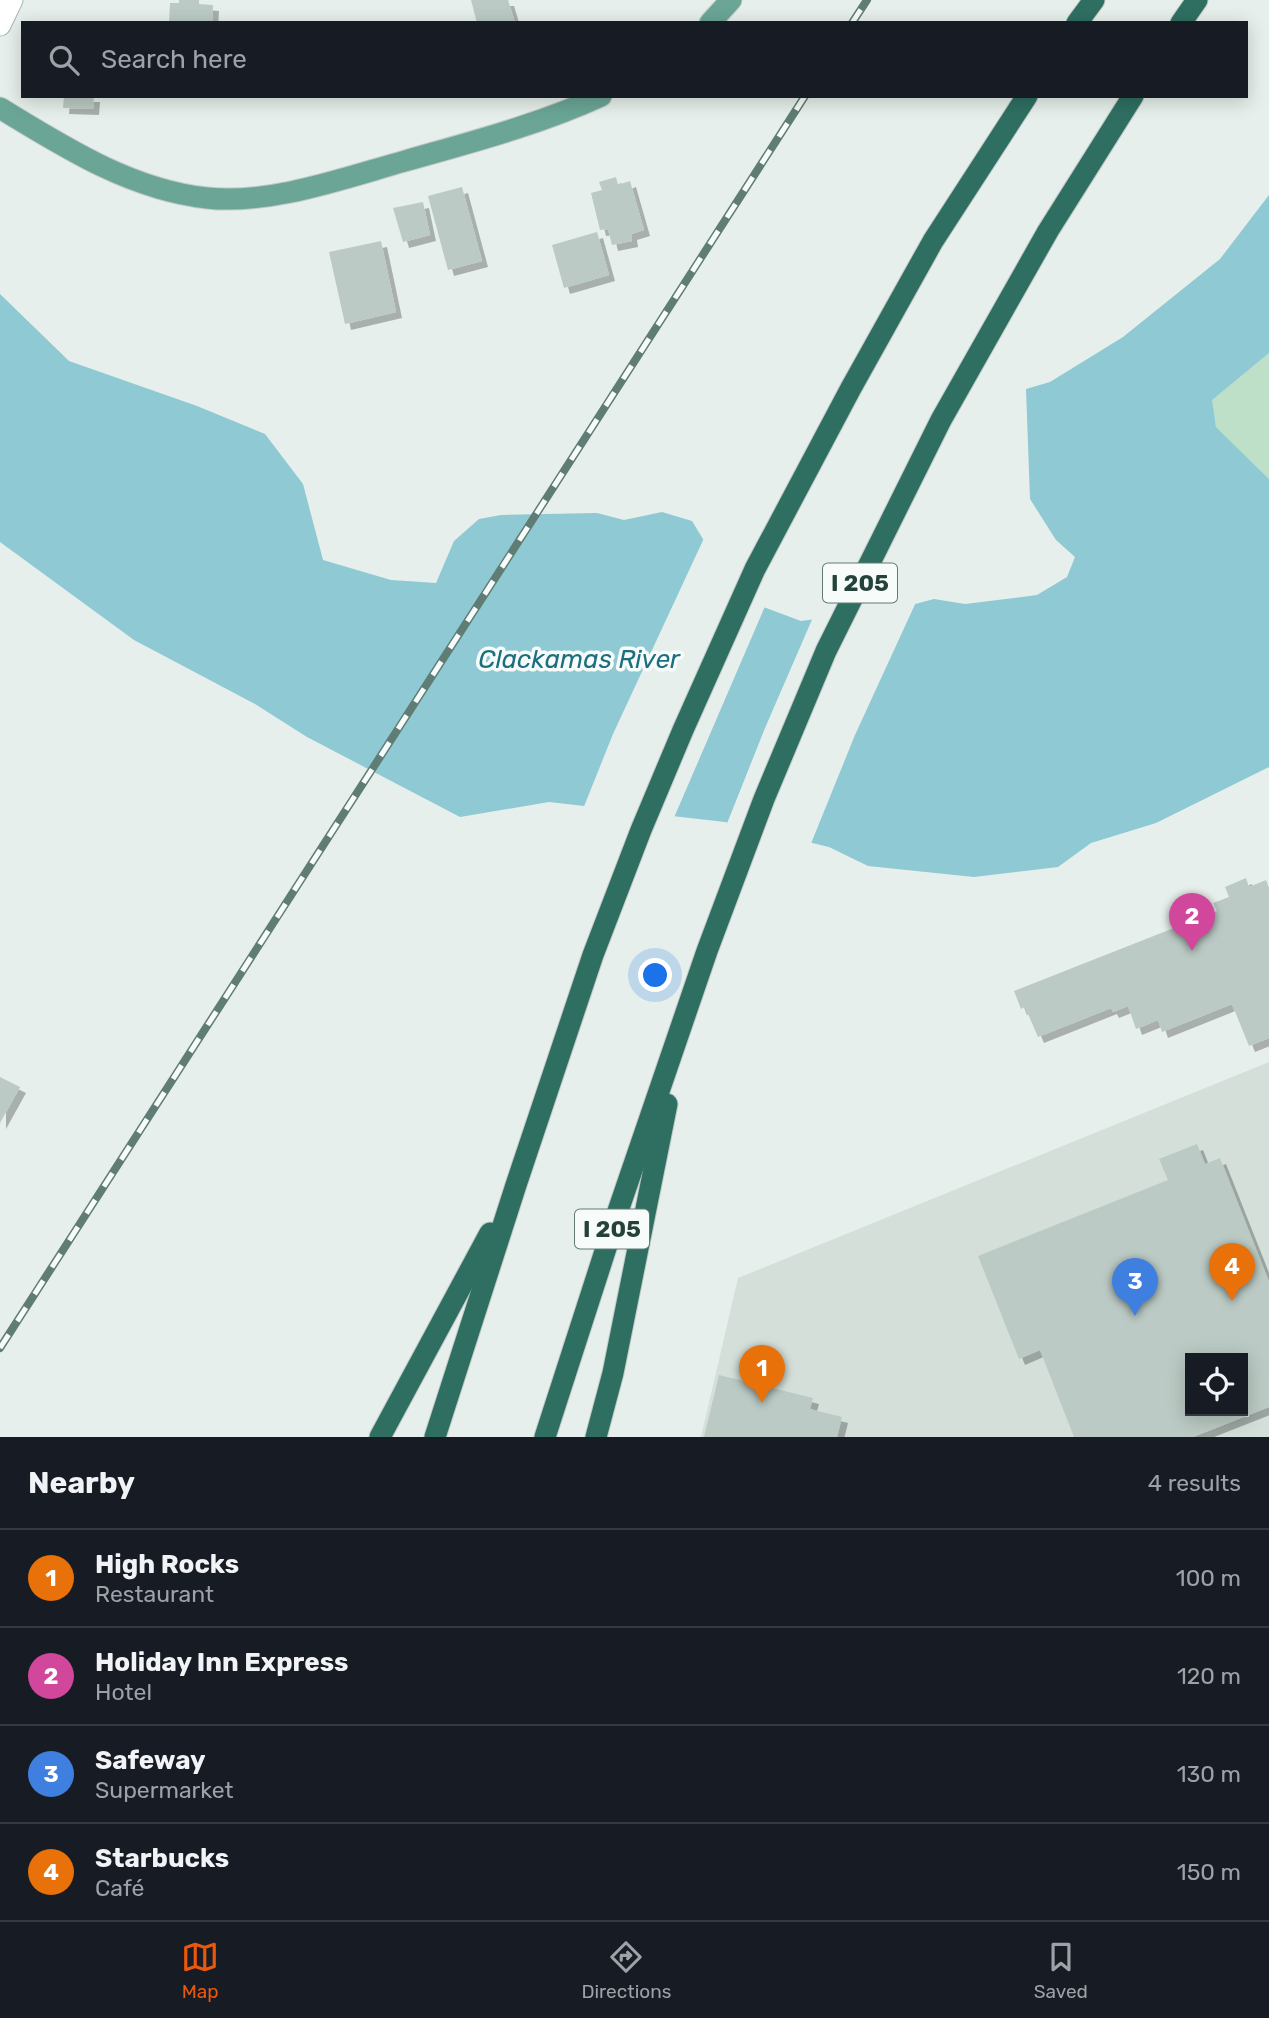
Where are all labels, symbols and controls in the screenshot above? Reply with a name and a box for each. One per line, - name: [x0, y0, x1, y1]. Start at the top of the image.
- search box: [21, 21, 1248, 98]
- icon: search: [45, 41, 83, 79]
- text: Search here: [101, 44, 247, 75]
- road number: I 205: [823, 564, 897, 603]
- water label: Clackamas River: [478, 644, 681, 675]
- pin: 2: [1169, 893, 1215, 951]
- your location: [638, 958, 672, 992]
- road number: I 205: [575, 1210, 649, 1248]
- pin: 4: [1209, 1243, 1255, 1301]
- pin: 3: [1112, 1258, 1158, 1316]
- pin: 1: [739, 1345, 785, 1403]
- map controls: [1185, 1353, 1248, 1416]
- button: locate: [1185, 1353, 1248, 1416]
- text: Nearby: [28, 1465, 135, 1501]
- text: 4 results: [1148, 1469, 1241, 1497]
- text: High Rocks: [95, 1549, 239, 1580]
- text: 1: [45, 1564, 57, 1592]
- text: 100 m: [1176, 1564, 1241, 1592]
- text: Restaurant: [95, 1580, 214, 1608]
- text: Holiday Inn Express: [95, 1647, 348, 1678]
- text: 2: [44, 1662, 58, 1690]
- text: 120 m: [1177, 1662, 1241, 1690]
- text: Hotel: [95, 1678, 152, 1706]
- text: Safeway: [95, 1745, 206, 1776]
- text: 3: [43, 1760, 59, 1788]
- text: 130 m: [1177, 1760, 1241, 1788]
- text: Supermarket: [95, 1776, 233, 1804]
- text: Starbucks: [95, 1843, 229, 1874]
- text: 4: [43, 1858, 59, 1886]
- text: 150 m: [1177, 1858, 1241, 1886]
- text: Café: [95, 1874, 144, 1902]
- tab: Map: [181, 1938, 219, 2003]
- tab: Directions: [581, 1938, 671, 2003]
- tab: Saved: [1034, 1938, 1088, 2003]

